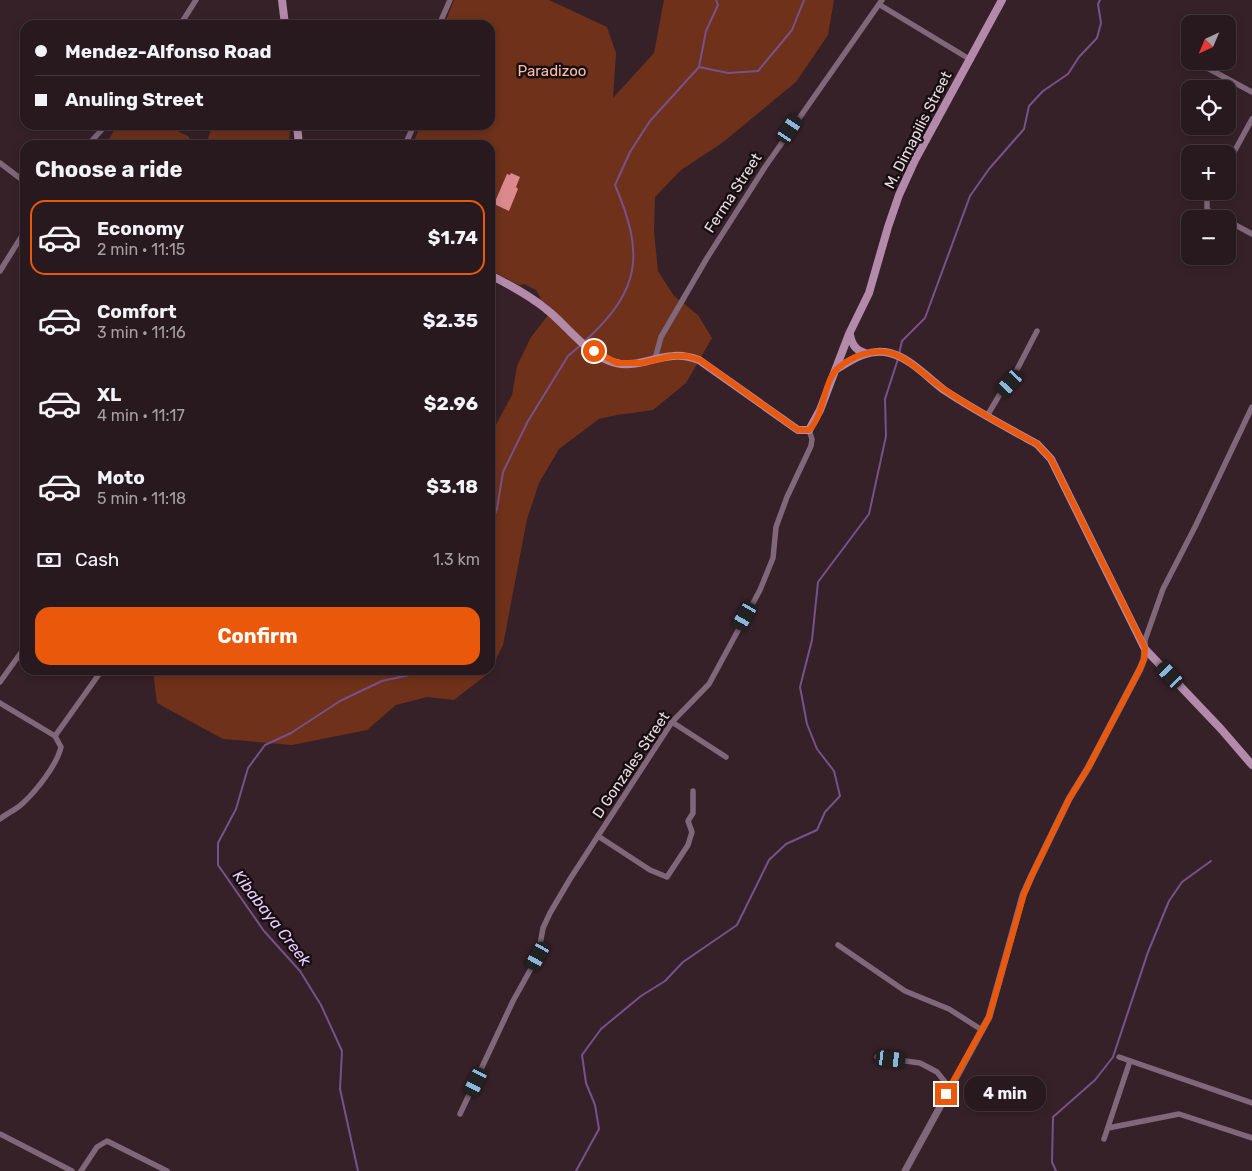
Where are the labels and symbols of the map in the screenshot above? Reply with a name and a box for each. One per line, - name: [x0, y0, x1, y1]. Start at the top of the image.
- north arrow: [1181, 15, 1236, 70]
- park label: Paradizoo: [518, 62, 586, 80]
- street label: M. Dimapilis Street: [881, 68, 955, 192]
- car: [775, 112, 804, 146]
- street label: Ferma Street: [701, 150, 765, 236]
- route start: [583, 340, 605, 362]
- car: [994, 367, 1025, 399]
- car: [731, 599, 758, 633]
- car: [1154, 659, 1185, 691]
- street label: D Gonzales Street: [589, 708, 673, 822]
- water label: Kibabaya Creek: [229, 866, 316, 970]
- car: [524, 939, 551, 973]
- car: [875, 1050, 906, 1068]
- car: [462, 1065, 489, 1099]
- callout: 4 min: [964, 1076, 1046, 1112]
- route end: [935, 1083, 957, 1105]

